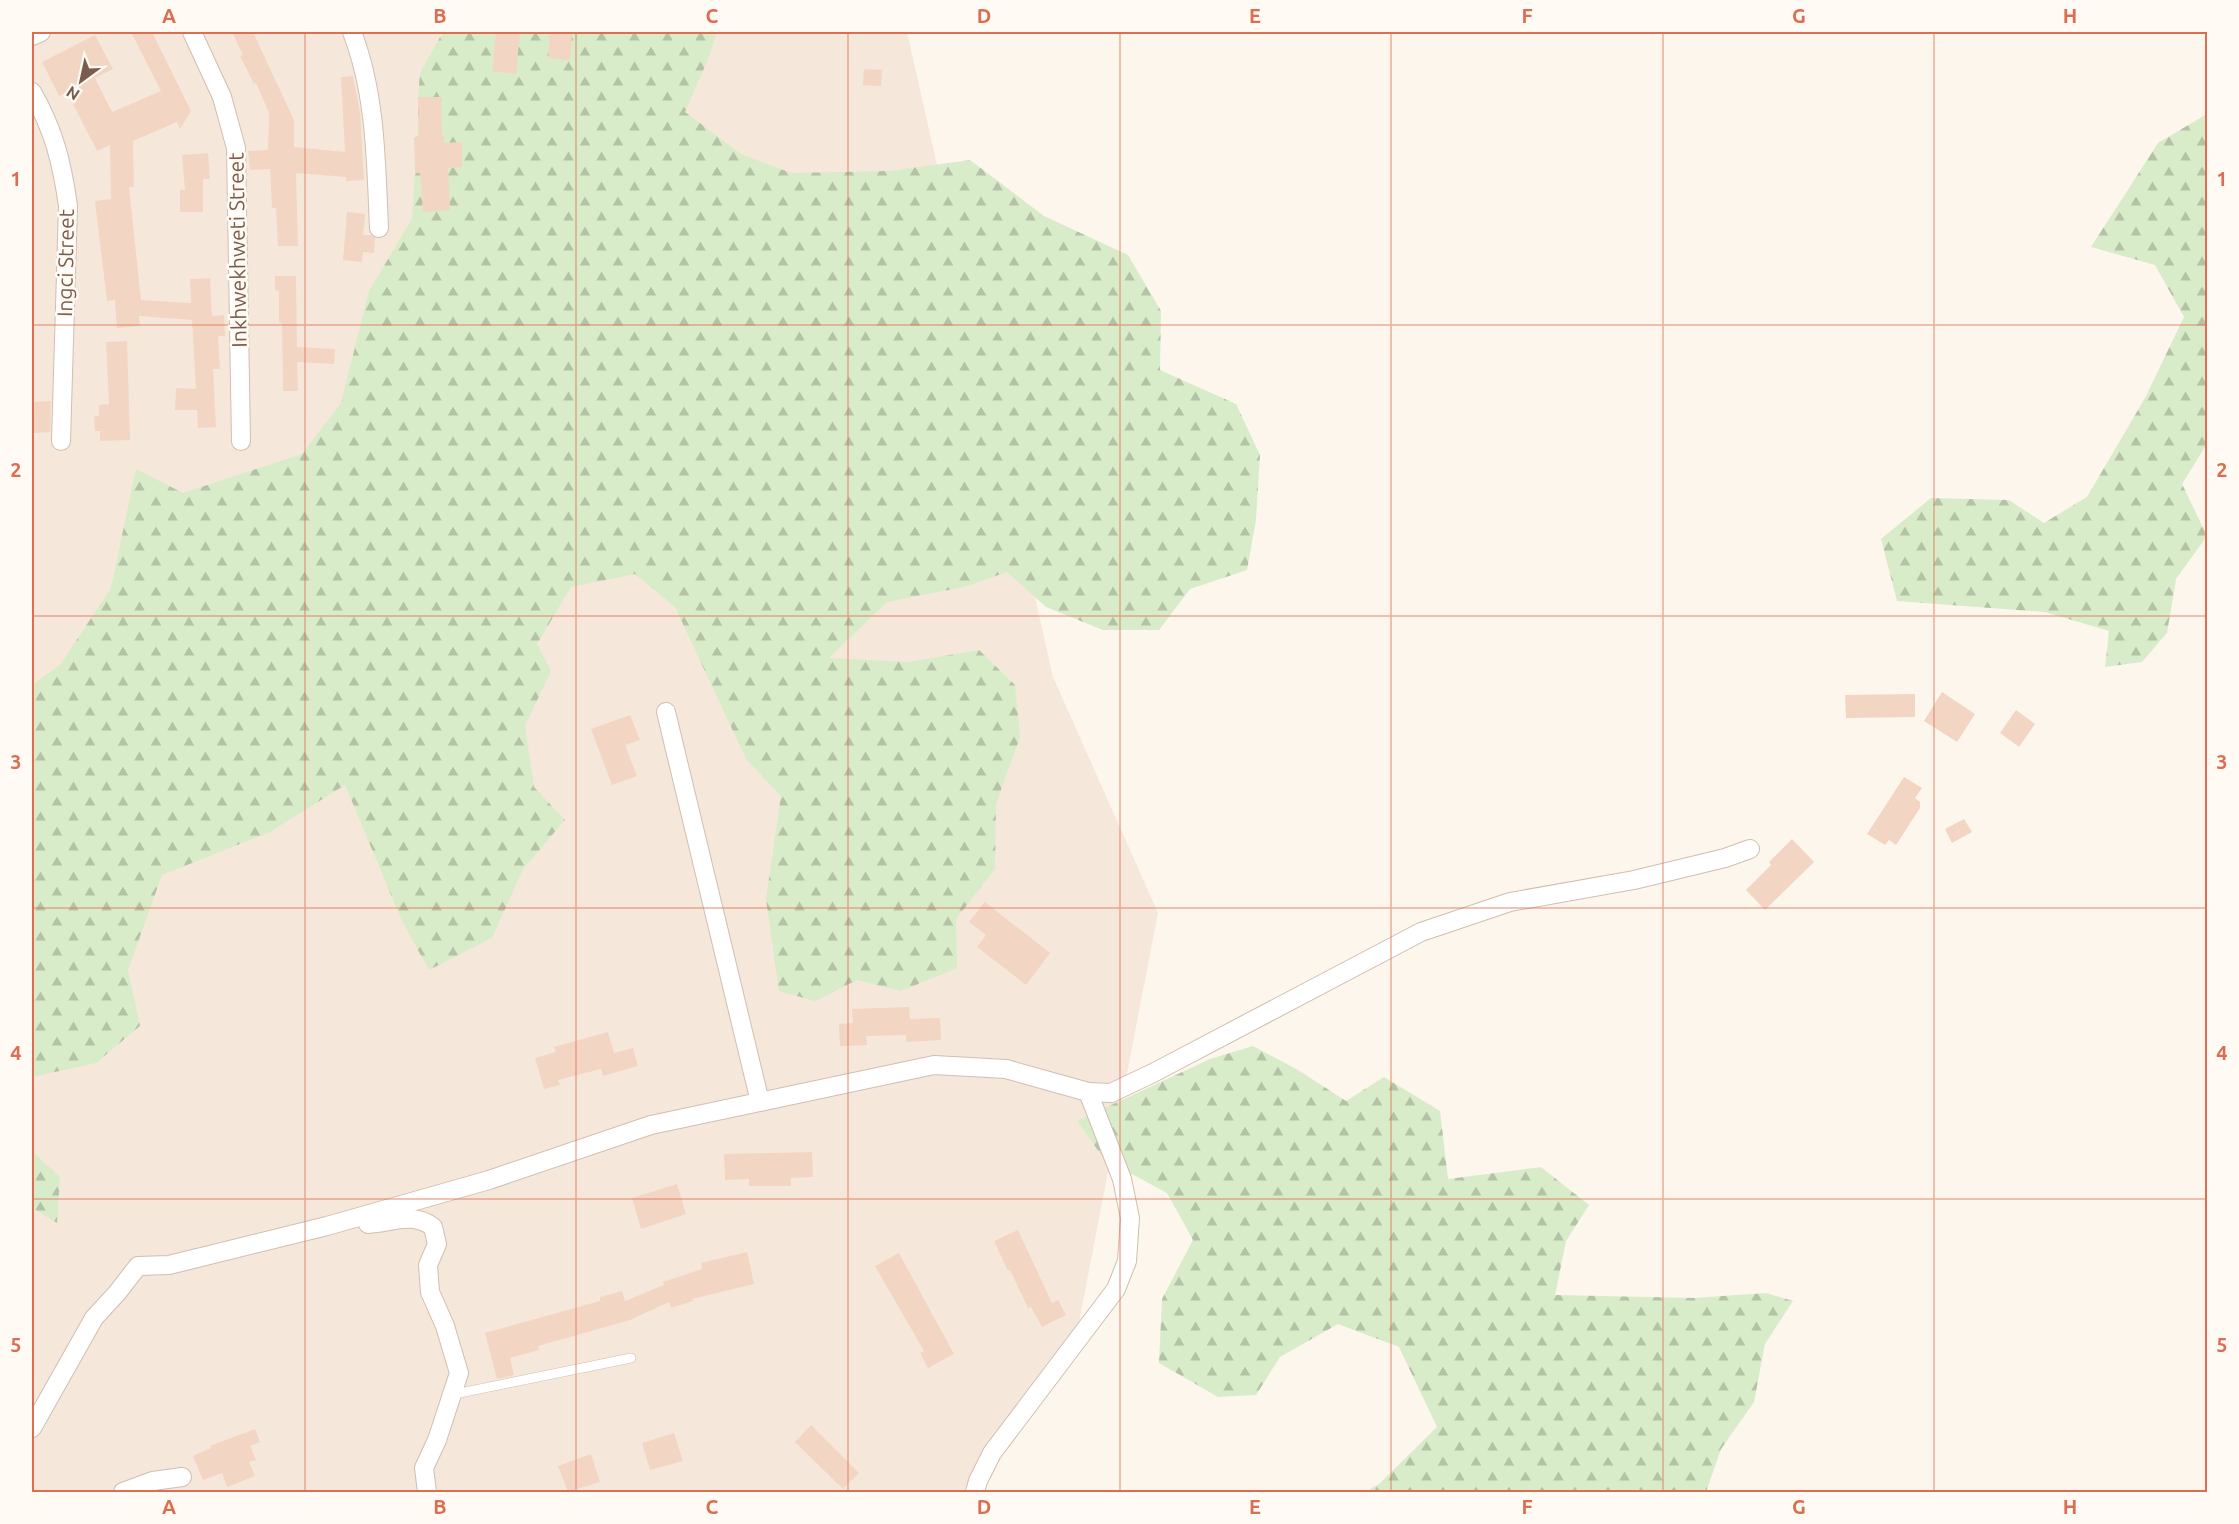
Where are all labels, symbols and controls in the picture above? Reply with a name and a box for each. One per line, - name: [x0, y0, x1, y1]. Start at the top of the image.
- text: A: [162, 4, 176, 27]
- text: B: [433, 4, 447, 27]
- text: C: [706, 4, 719, 27]
- text: D: [977, 4, 991, 27]
- text: E: [1249, 4, 1261, 27]
- text: F: [1521, 4, 1533, 27]
- text: G: [1792, 4, 1806, 27]
- text: H: [2063, 4, 2077, 27]
- north arrow: [51, 51, 111, 111]
- text: N: [63, 83, 83, 104]
- street label: Inkhwekhweti Street: [223, 152, 251, 348]
- text: 1: [10, 167, 22, 190]
- text: 1: [2216, 167, 2228, 190]
- street label: Ingci Street: [52, 209, 78, 317]
- text: 2: [10, 458, 22, 481]
- text: 2: [2216, 458, 2228, 481]
- text: 3: [10, 750, 22, 773]
- text: 3: [2216, 750, 2228, 773]
- text: 4: [10, 1041, 22, 1064]
- text: 4: [2216, 1041, 2228, 1064]
- text: 5: [10, 1333, 22, 1356]
- text: 5: [2216, 1333, 2228, 1356]
- text: A: [162, 1495, 176, 1518]
- text: B: [433, 1495, 447, 1518]
- text: C: [706, 1495, 719, 1518]
- text: D: [977, 1495, 991, 1518]
- text: E: [1249, 1495, 1261, 1518]
- text: F: [1521, 1495, 1533, 1518]
- text: G: [1792, 1495, 1806, 1518]
- text: H: [2063, 1495, 2077, 1518]

